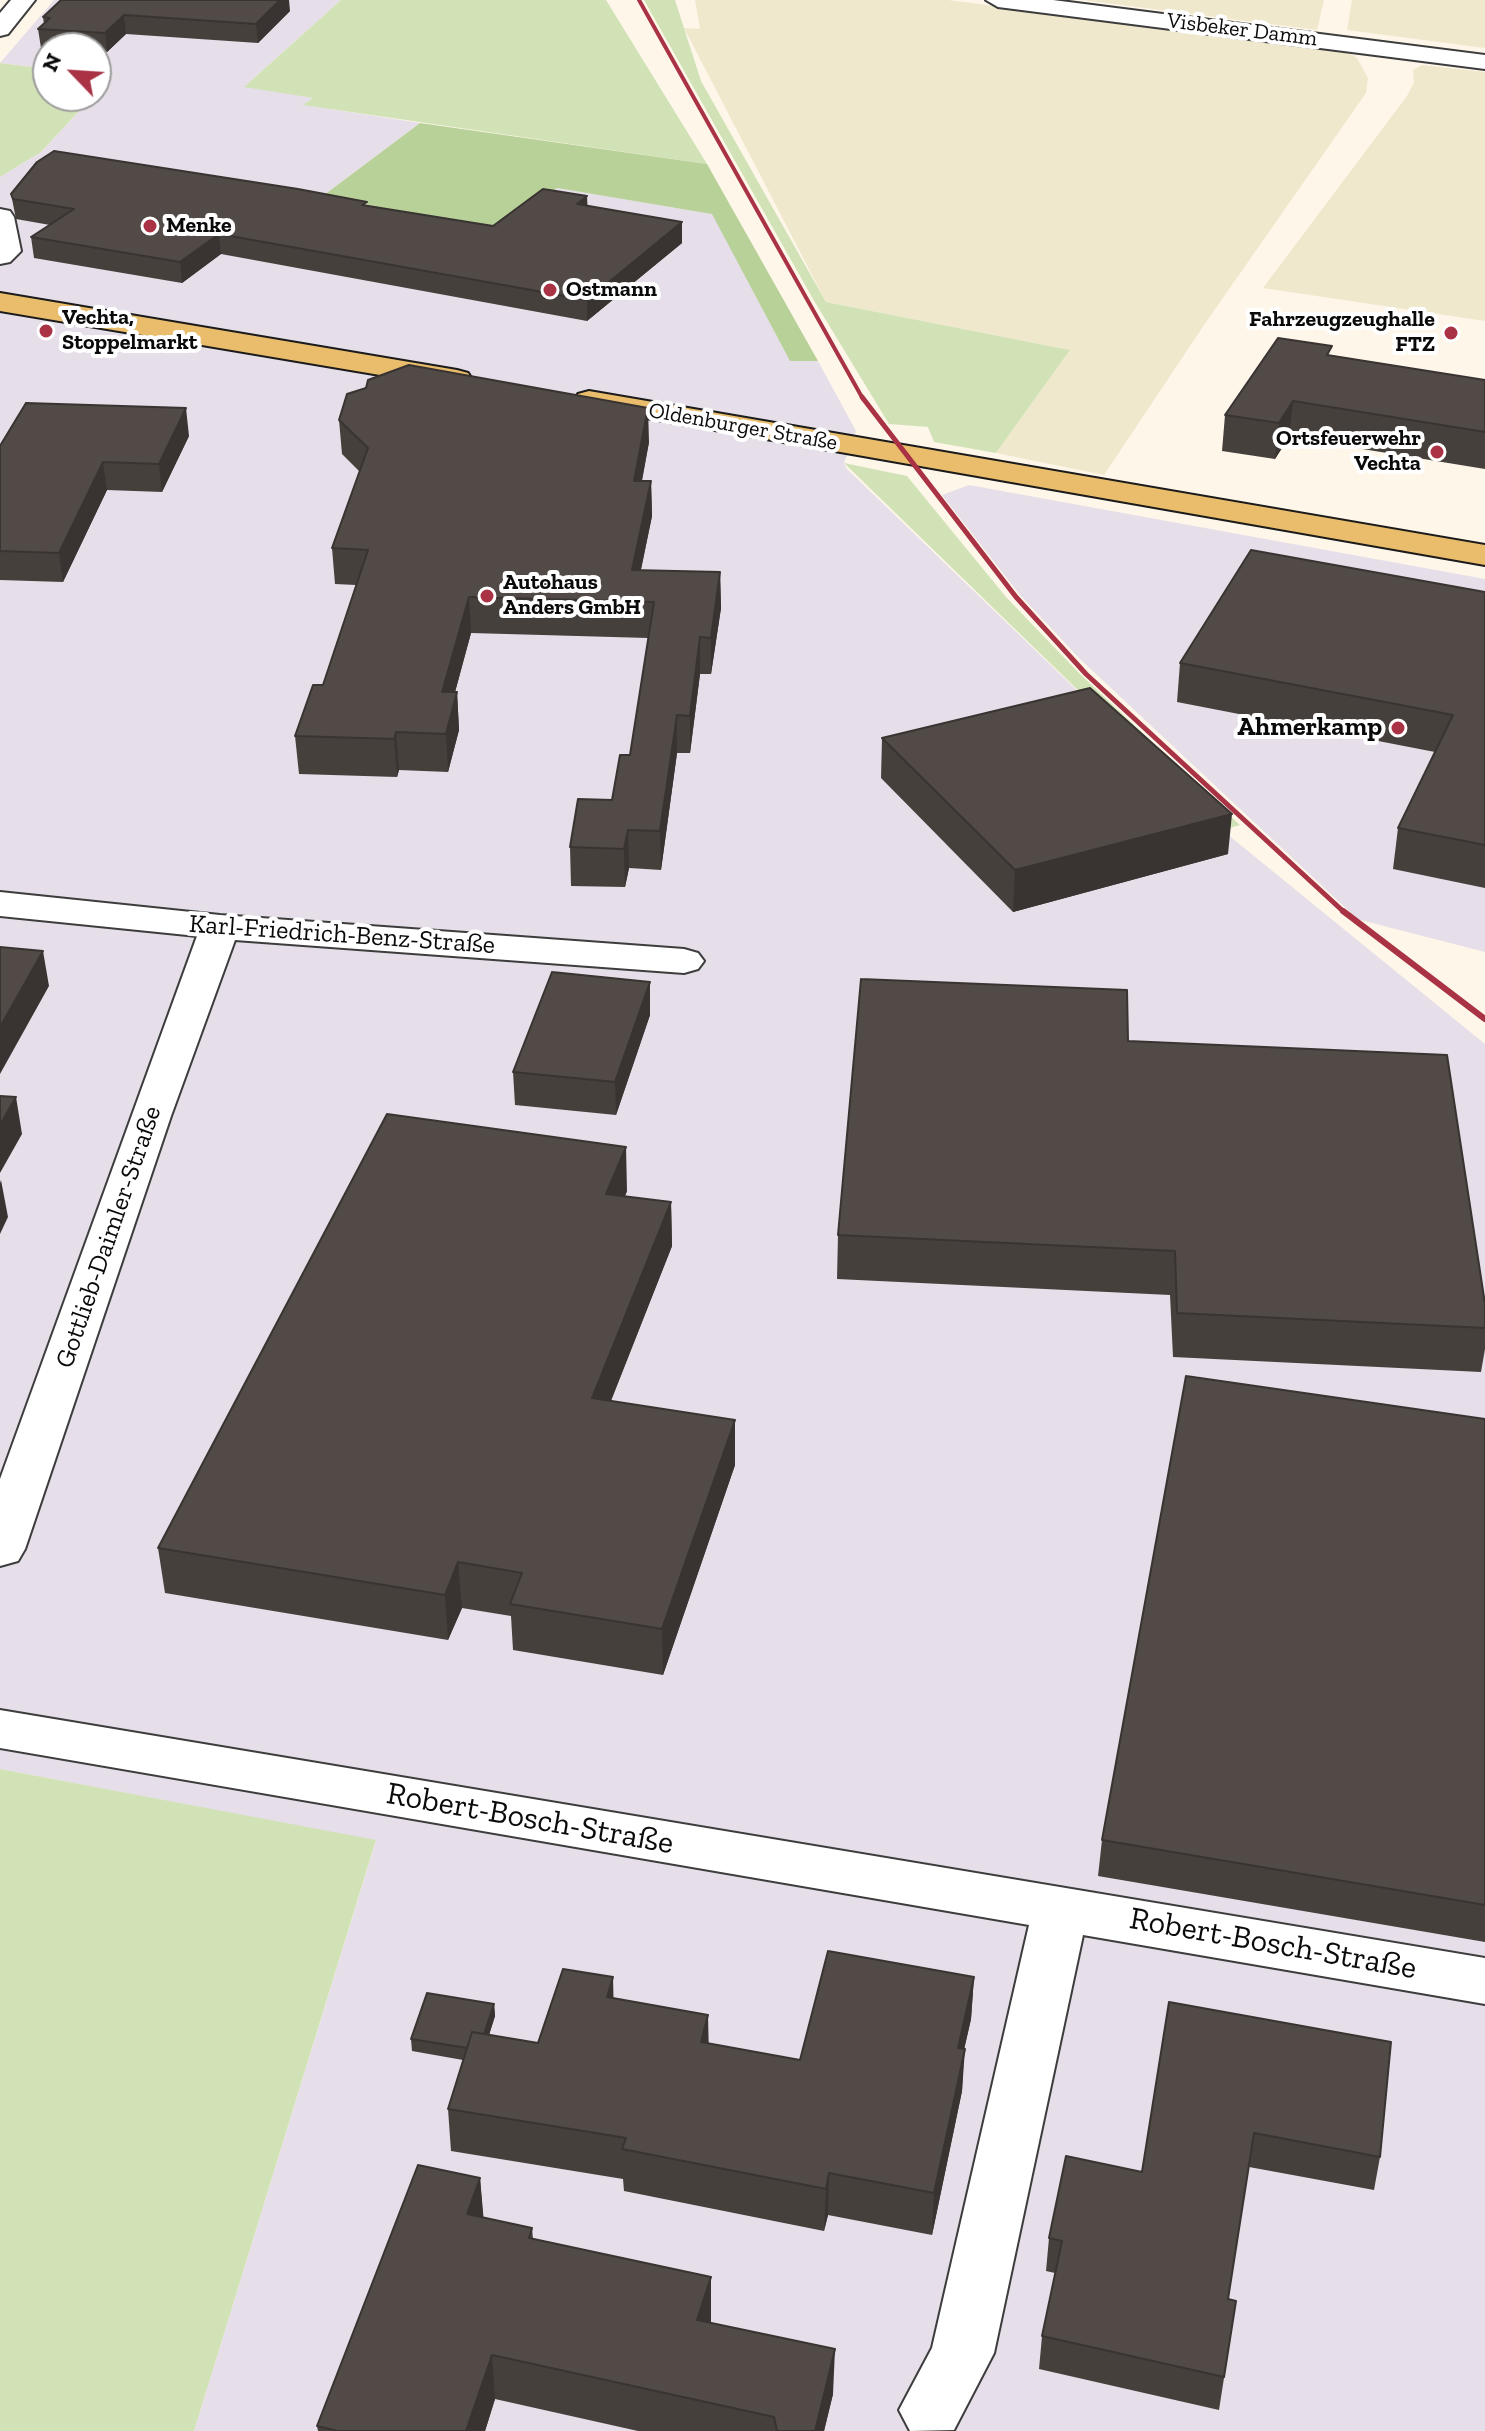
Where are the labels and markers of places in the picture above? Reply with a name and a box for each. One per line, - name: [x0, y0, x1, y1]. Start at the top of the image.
- place label: Menke: [166, 213, 232, 239]
- marker: Menke: [141, 217, 159, 235]
- place label: Ostmann: [566, 277, 657, 303]
- marker: Ostmann: [541, 281, 559, 299]
- place label: Vechta, Stoppelmarkt: [62, 305, 197, 356]
- place label: Fahrzeugzeughalle FTZ: [1249, 307, 1435, 358]
- marker: Vechta, Stoppelmarkt: [37, 322, 55, 340]
- marker: Fahrzeugzeughalle FTZ: [1442, 324, 1460, 342]
- place label: Ortsfeuerwehr Vechta: [1276, 426, 1421, 478]
- marker: Ortsfeuerwehr Vechta: [1428, 443, 1446, 461]
- place label: Autohaus Anders GmbH: [503, 570, 641, 622]
- marker: Autohaus Anders GmbH: [478, 587, 496, 605]
- place label: Ahmerkamp: [1237, 712, 1382, 744]
- marker: Ahmerkamp: [1389, 719, 1407, 737]

